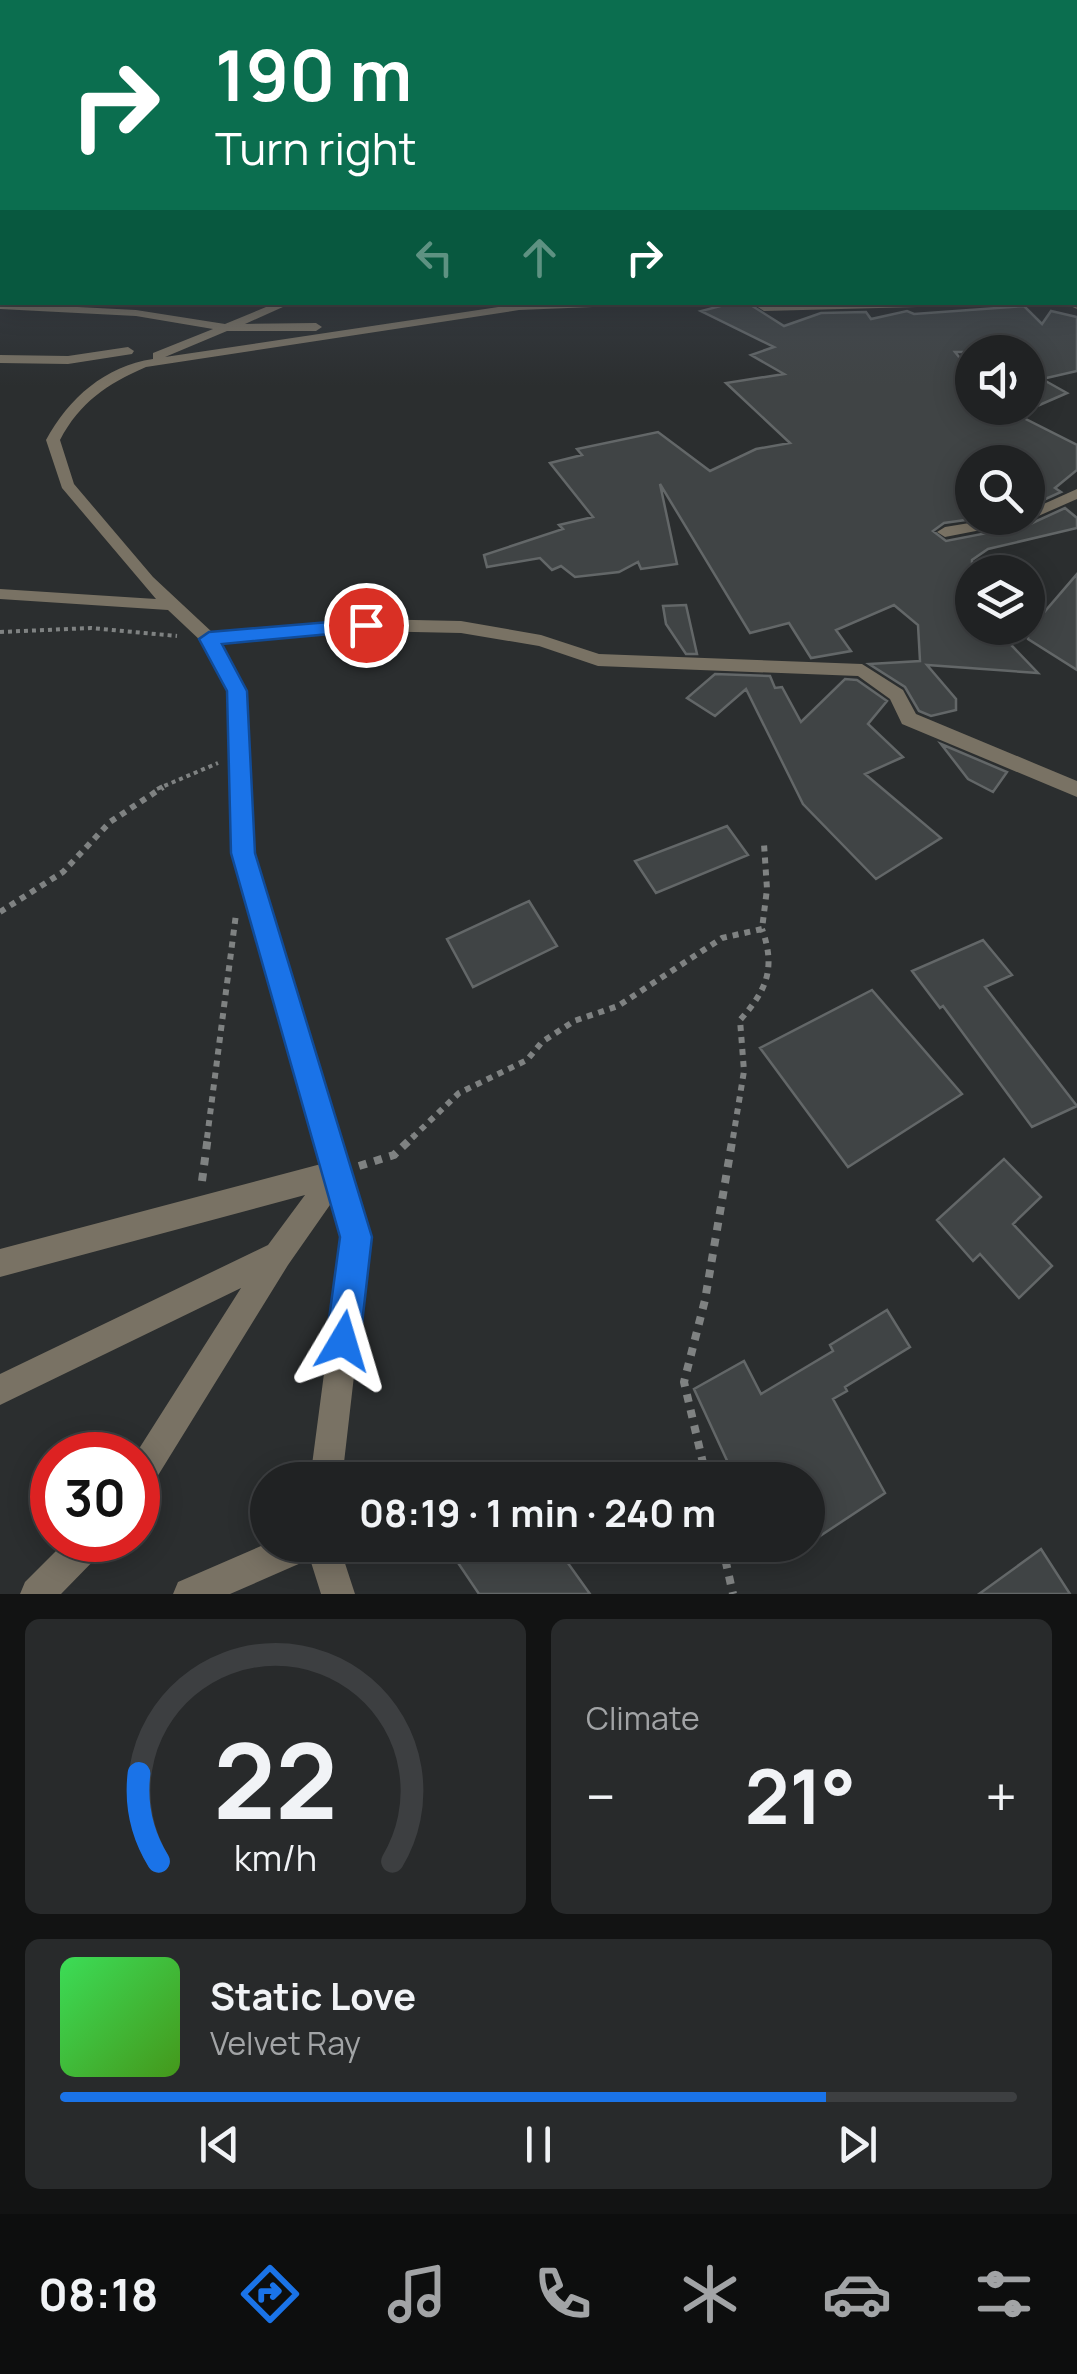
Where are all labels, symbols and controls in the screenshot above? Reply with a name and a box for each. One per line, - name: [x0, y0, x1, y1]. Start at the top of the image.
- text: 190 m: [215, 26, 412, 122]
- icon: right: [50, 40, 180, 170]
- text: Turn right: [215, 117, 416, 179]
- icon: left: [407, 230, 462, 285]
- icon: ahead: [512, 230, 567, 285]
- icon: right: [617, 230, 672, 285]
- map controls: [955, 335, 1045, 645]
- button: sound: [955, 335, 1045, 425]
- button: search: [955, 445, 1045, 535]
- button: layers: [955, 555, 1045, 645]
- pin: [324, 583, 409, 668]
- icon: arrive: [339, 598, 394, 653]
- position arrow: [291, 1289, 395, 1393]
- speed limit sign: 30: [30, 1432, 160, 1562]
- text: 08:19 · 1 min · 240 m: [359, 1486, 716, 1538]
- text: Climate: [586, 1696, 700, 1740]
- text: 22: [214, 1708, 337, 1850]
- text: 21°: [745, 1744, 856, 1847]
- text: −: [586, 1758, 616, 1834]
- text: +: [985, 1758, 1017, 1834]
- text: km/h: [234, 1833, 317, 1882]
- text: Static Love: [210, 1969, 416, 2021]
- text: Velvet Ray: [210, 2021, 361, 2065]
- icon: previous: [192, 2117, 247, 2172]
- icon: pause: [511, 2117, 566, 2172]
- icon: next: [830, 2117, 885, 2172]
- icon: directions: [235, 2259, 305, 2329]
- icon: music: [382, 2259, 452, 2329]
- icon: phone: [528, 2259, 598, 2329]
- icon: climate: [675, 2259, 745, 2329]
- icon: car: [822, 2259, 892, 2329]
- icon: filters: [969, 2259, 1039, 2329]
- text: 08:18: [38, 2263, 158, 2325]

